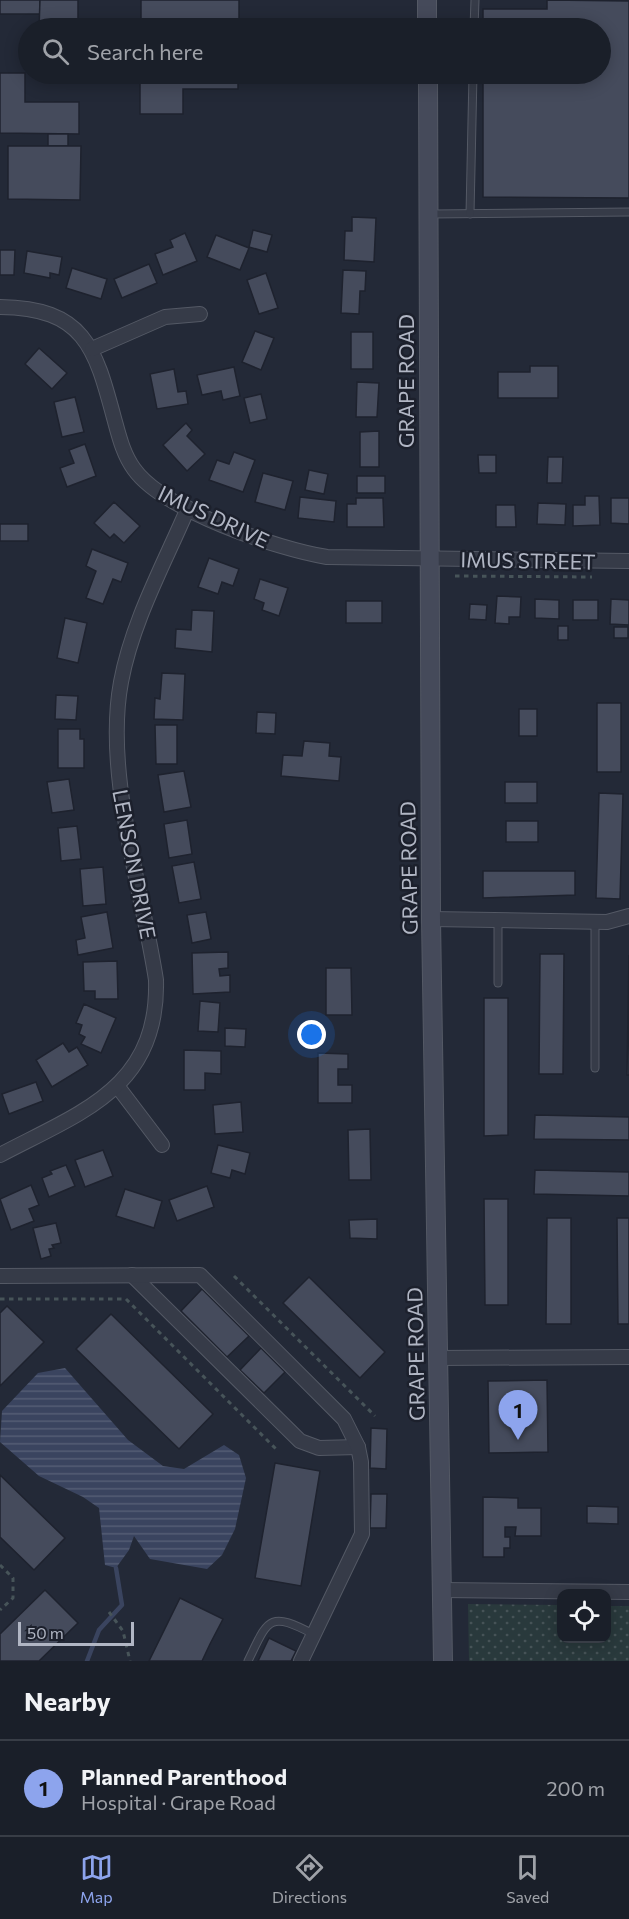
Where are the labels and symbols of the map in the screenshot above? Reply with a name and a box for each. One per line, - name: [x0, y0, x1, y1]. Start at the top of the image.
- street label: GRAPE ROAD: [393, 314, 418, 448]
- street label: IMUS DRIVE: [154, 479, 274, 553]
- street label: IMUS STREET: [460, 546, 596, 574]
- street label: LENSON DRIVE: [108, 787, 162, 941]
- street label: GRAPE ROAD: [394, 801, 422, 935]
- your location: [297, 1020, 326, 1049]
- street label: GRAPE ROAD: [401, 1287, 429, 1421]
- pin: 1: [498, 1390, 538, 1440]
- scale bar: [18, 1619, 134, 1646]

